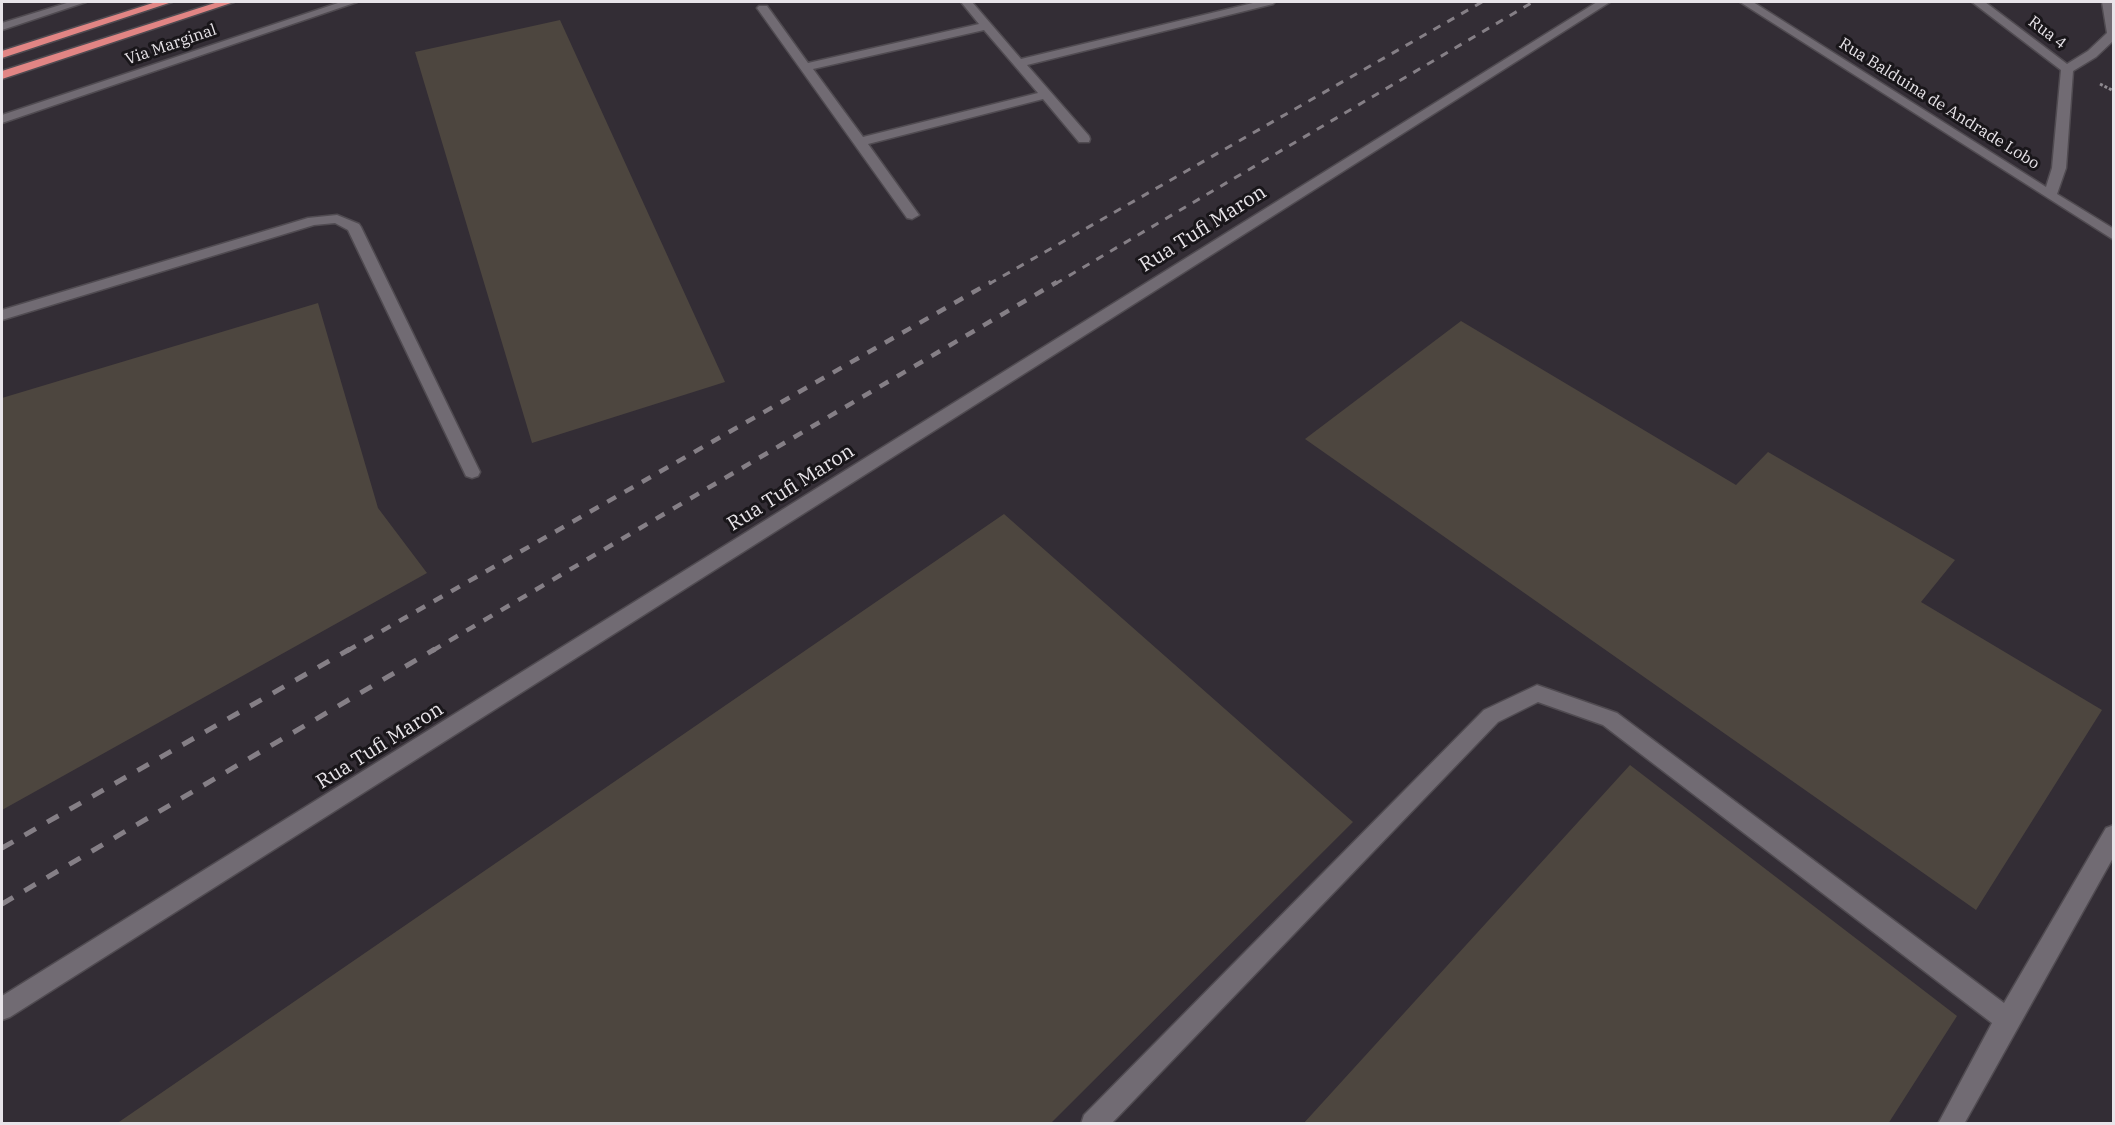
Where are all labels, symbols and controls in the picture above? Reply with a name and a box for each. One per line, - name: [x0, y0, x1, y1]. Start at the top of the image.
- street label: Rua 4: [2024, 13, 2070, 53]
- street label: Via Marginal: [123, 20, 219, 70]
- street label: Rua Balduina de Andrade Lobo: [1835, 34, 2043, 174]
- street label: Rua Tufi Maron: [1135, 180, 1271, 278]
- street label: Rua Tufi Maron: [723, 439, 859, 537]
- street label: Rua Tufi Maron: [312, 697, 448, 795]

